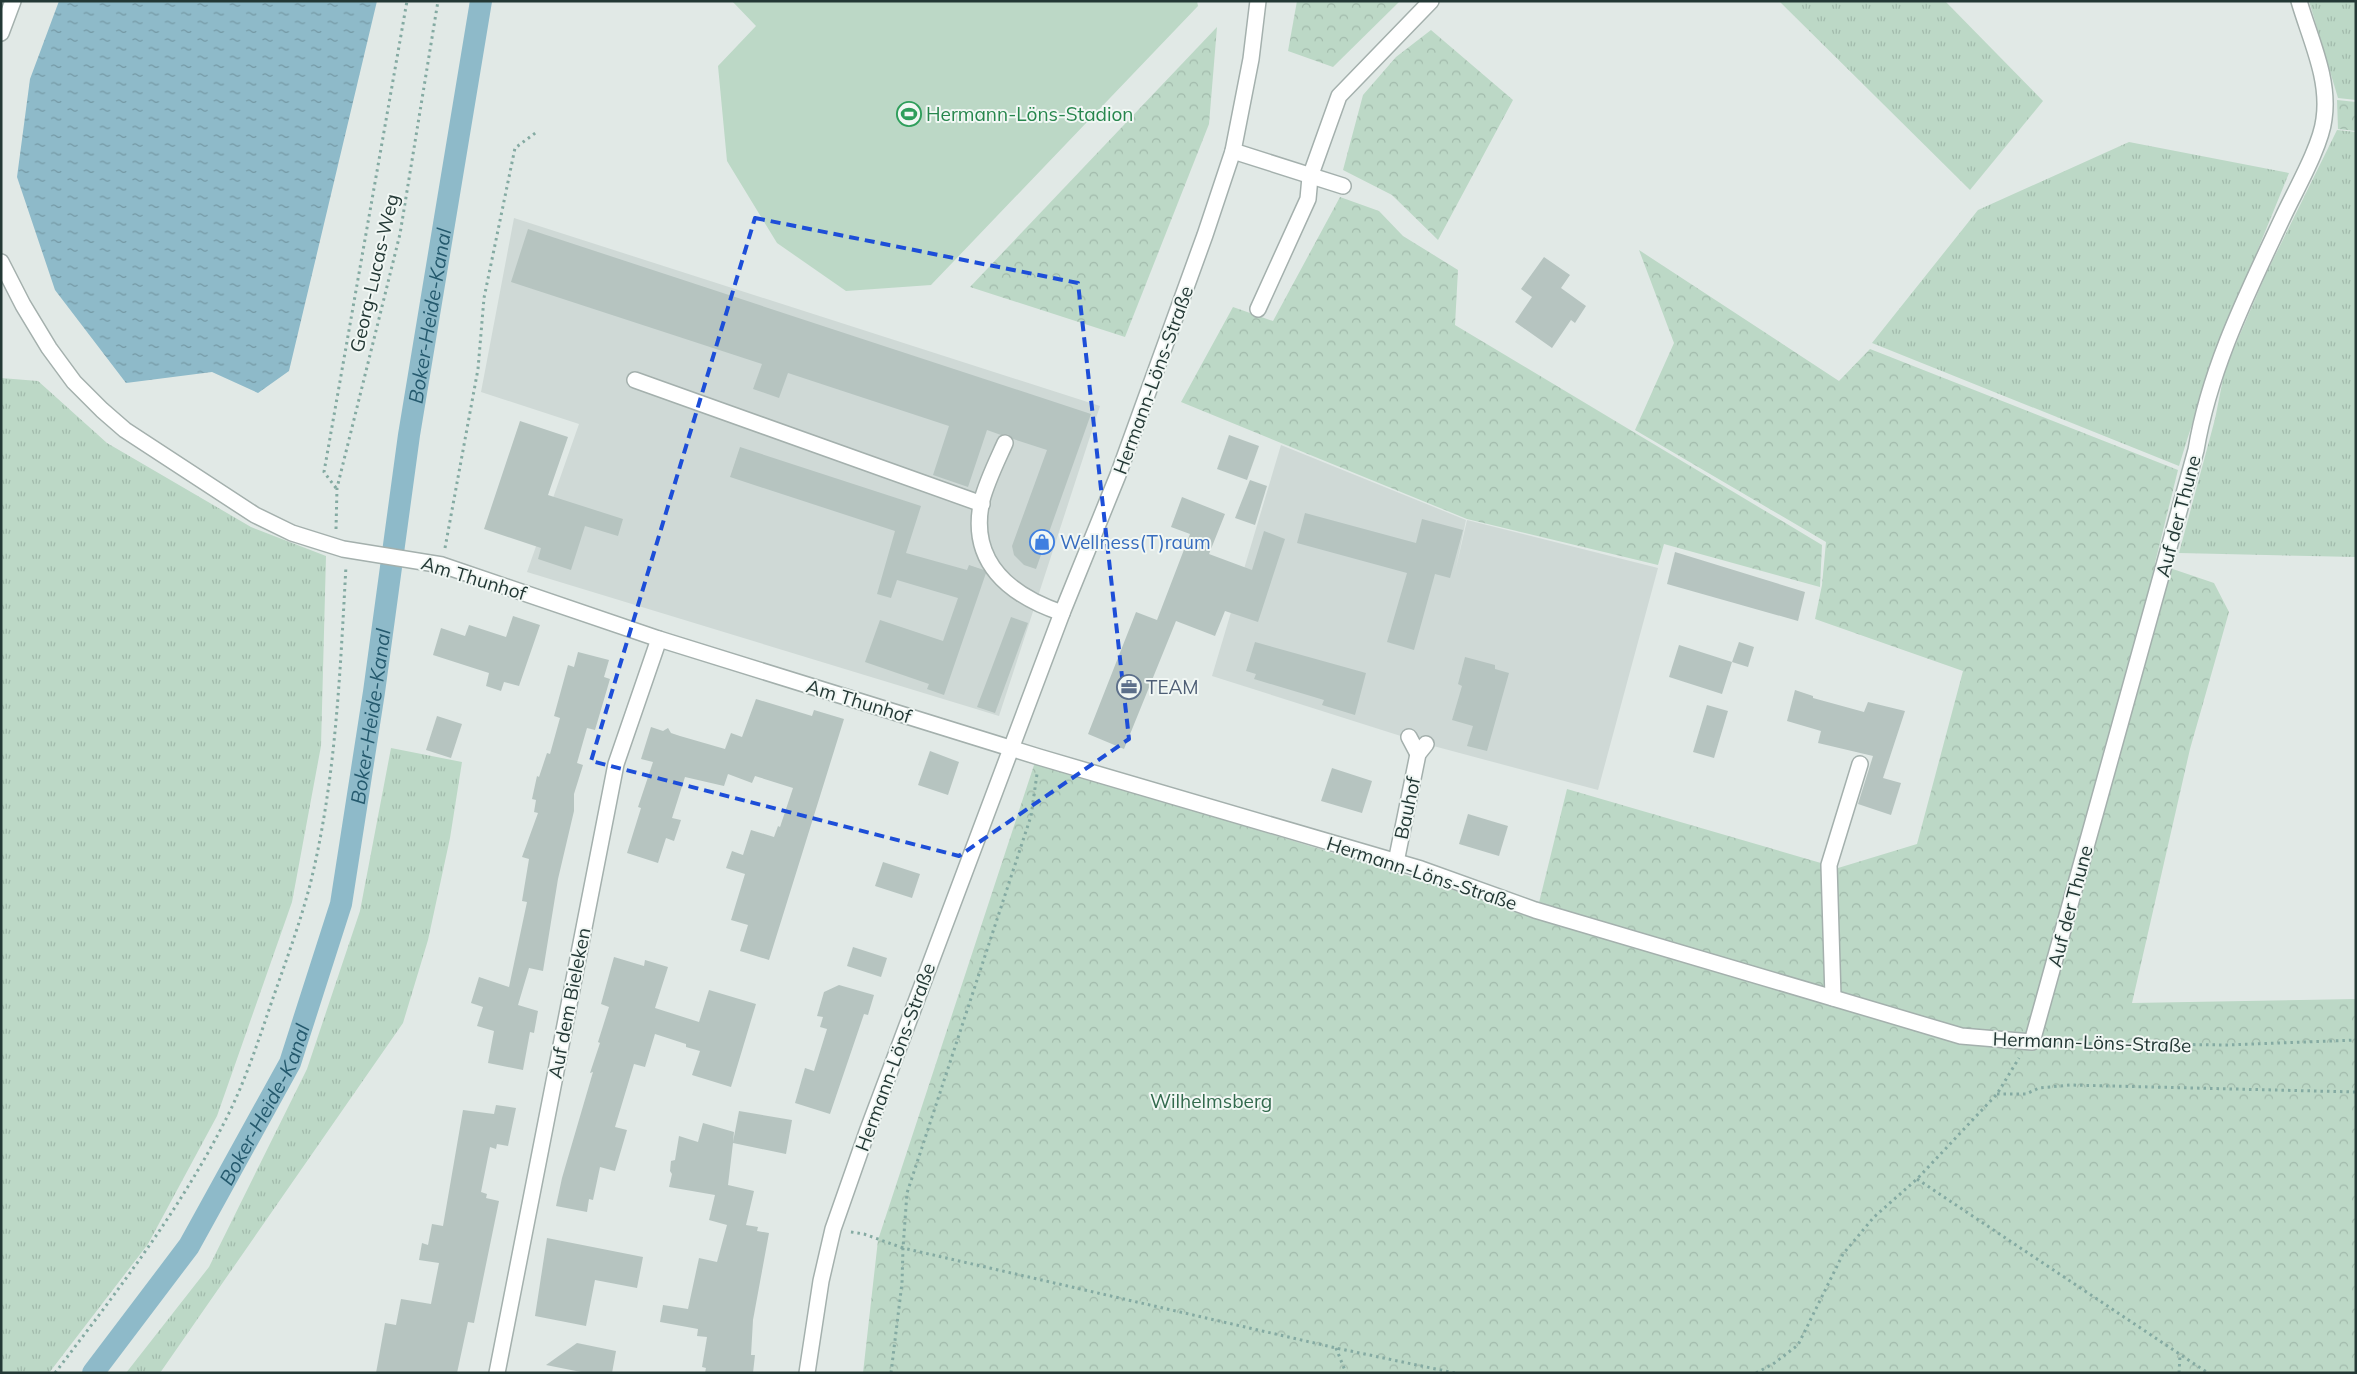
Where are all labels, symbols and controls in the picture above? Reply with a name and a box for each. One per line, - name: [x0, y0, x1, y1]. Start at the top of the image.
- sports icon: Hermann-Löns-Stadion: [896, 101, 922, 127]
- place label: Hermann-Löns-Stadion: [926, 102, 1133, 126]
- street label: Georg-Lucas-Weg: [344, 191, 404, 355]
- water label: Boker-Heide-Kanal: [402, 226, 456, 405]
- street label: Hermann-Löns-Straße: [1108, 283, 1198, 477]
- street label: Auf der Thune: [2150, 453, 2206, 579]
- shop icon: Wellness(T)raum: [1029, 529, 1055, 555]
- place label: Wellness(T)raum: [1060, 530, 1211, 554]
- street label: Am Thunhof: [419, 551, 530, 606]
- water label: Boker-Heide-Kanal: [344, 627, 395, 806]
- street label: Am Thunhof: [804, 674, 915, 729]
- office icon: TEAM: [1116, 674, 1142, 700]
- place label: TEAM: [1146, 675, 1199, 699]
- street label: Bauhof: [1389, 774, 1425, 842]
- street label: Hermann-Löns-Straße: [1324, 831, 1520, 915]
- street label: Auf der Thune: [2042, 843, 2098, 969]
- street label: Auf dem Bieleken: [543, 925, 595, 1081]
- street label: Hermann-Löns-Straße: [850, 960, 940, 1154]
- water label: Boker-Heide-Kanal: [213, 1021, 314, 1189]
- street label: Hermann-Löns-Straße: [1992, 1027, 2192, 1057]
- park label: Wilhelmsberg: [1150, 1089, 1272, 1113]

